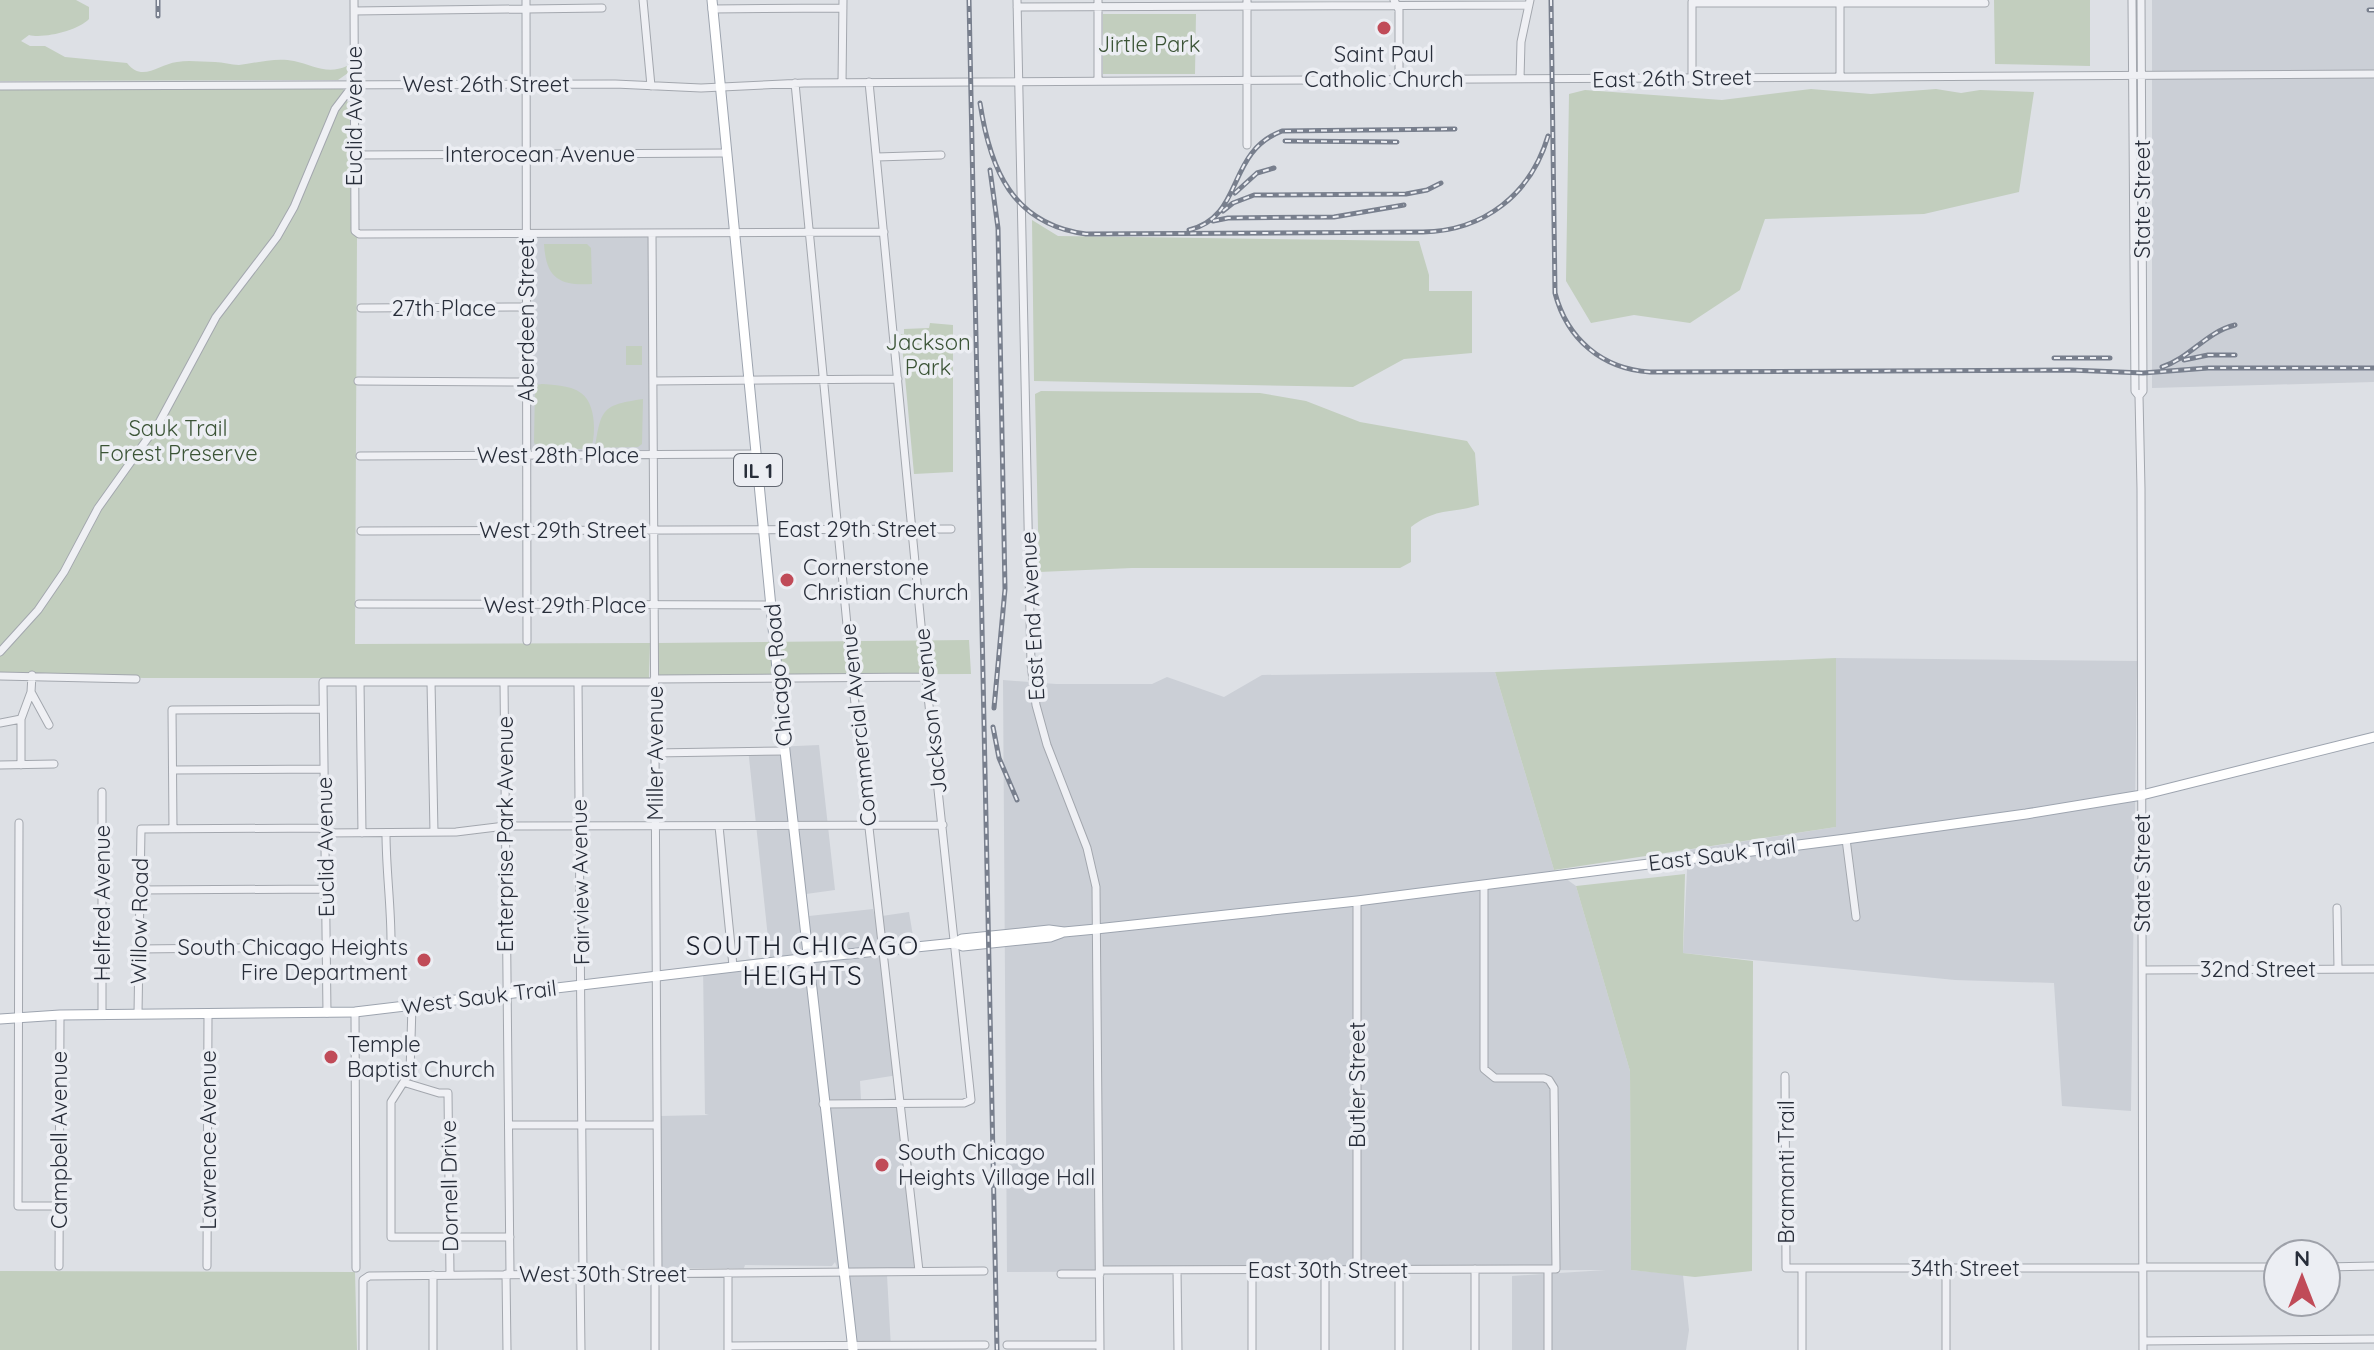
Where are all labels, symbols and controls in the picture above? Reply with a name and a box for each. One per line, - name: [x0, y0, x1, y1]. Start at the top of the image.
- marker: Saint Paul Catholic Church: [1375, 19, 1393, 37]
- park label: Jirtle Park: [1097, 30, 1201, 58]
- place label: Saint Paul Catholic Church: [1304, 40, 1464, 93]
- street label: Euclid Avenue: [340, 46, 368, 186]
- street label: East 26th Street: [1592, 63, 1752, 93]
- street label: West 26th Street: [402, 70, 570, 98]
- street label: State Street: [2128, 139, 2156, 259]
- street label: Interocean Avenue: [445, 140, 635, 168]
- street label: Aberdeen Street: [512, 237, 540, 403]
- street label: 27th Place: [392, 294, 496, 322]
- park label: Jackson Park: [885, 328, 971, 381]
- park label: Sauk Trail Forest Preserve: [98, 414, 258, 467]
- street label: West 28th Place: [477, 441, 639, 469]
- road number: IL 1: [734, 454, 782, 486]
- street label: East 29th Street: [777, 515, 937, 543]
- street label: West 29th Street: [479, 516, 647, 544]
- street label: East End Avenue: [1014, 531, 1050, 701]
- place label: Cornerstone Christian Church: [803, 553, 969, 606]
- marker: Cornerstone Christian Church: [778, 571, 796, 589]
- street label: West 29th Place: [484, 591, 646, 619]
- street label: Chicago Road: [758, 602, 798, 748]
- street label: Commercial Avenue: [833, 622, 883, 828]
- street label: Jackson Avenue: [907, 627, 953, 795]
- street label: Miller Avenue: [641, 686, 669, 820]
- street label: Enterprise Park Avenue: [491, 716, 519, 952]
- street label: Euclid Avenue: [310, 776, 340, 918]
- street label: Fairview Avenue: [565, 799, 595, 965]
- street label: State Street: [2128, 813, 2156, 933]
- street label: Helfred Avenue: [88, 825, 116, 981]
- street label: East Sauk Trail: [1647, 831, 1797, 877]
- street label: Willow Road: [124, 858, 154, 984]
- district label: SOUTH CHICAGO HEIGHTS: [686, 929, 920, 992]
- place label: South Chicago Heights Fire Department: [178, 933, 408, 986]
- marker: South Chicago Heights Fire Department: [415, 951, 433, 969]
- street label: 32nd Street: [2200, 955, 2316, 983]
- street label: West Sauk Trail: [400, 974, 558, 1020]
- street label: Butler Street: [1343, 1022, 1371, 1148]
- place label: Temple Baptist Church: [347, 1030, 495, 1083]
- marker: Temple Baptist Church: [322, 1048, 340, 1066]
- street label: Lawrence Avenue: [194, 1050, 222, 1230]
- street label: Campbell Avenue: [45, 1051, 73, 1229]
- street label: Bramanti Trail: [1772, 1100, 1800, 1244]
- street label: Dornell Drive: [434, 1120, 464, 1252]
- place label: South Chicago Heights Village Hall: [898, 1138, 1095, 1191]
- marker: South Chicago Heights Village Hall: [873, 1156, 891, 1174]
- north arrow: [2262, 1238, 2342, 1318]
- text: N: [2294, 1244, 2310, 1272]
- street label: 34th Street: [1910, 1254, 2020, 1282]
- street label: East 30th Street: [1248, 1256, 1408, 1284]
- street label: West 30th Street: [519, 1260, 687, 1288]

